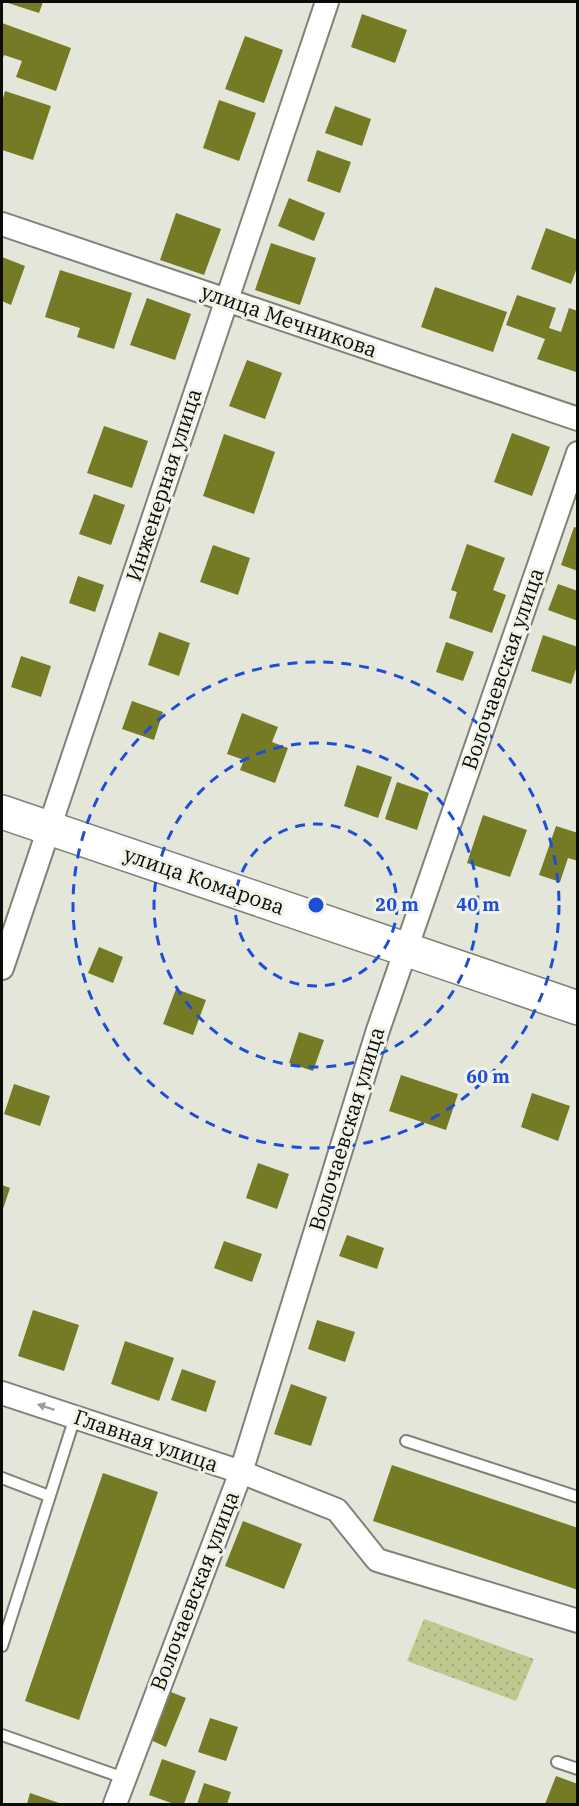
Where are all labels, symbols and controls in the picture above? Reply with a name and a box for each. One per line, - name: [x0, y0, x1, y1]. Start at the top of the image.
- street label: улица Мечникова: [198, 277, 381, 363]
- street label: Инженерная улица: [119, 385, 207, 584]
- street label: Волочаевская улица: [454, 564, 550, 773]
- street label: улица Комарова: [120, 839, 288, 921]
- text: 20 m: [375, 893, 419, 916]
- text: 40 m: [456, 893, 500, 916]
- centre of rings: [306, 895, 326, 915]
- street label: Волочаевская улица: [302, 1023, 390, 1234]
- text: 60 m: [466, 1065, 510, 1088]
- one-way arrow: [37, 1402, 55, 1411]
- street label: Главная улица: [70, 1402, 222, 1478]
- street label: Волочаевская улица: [143, 1487, 245, 1694]

